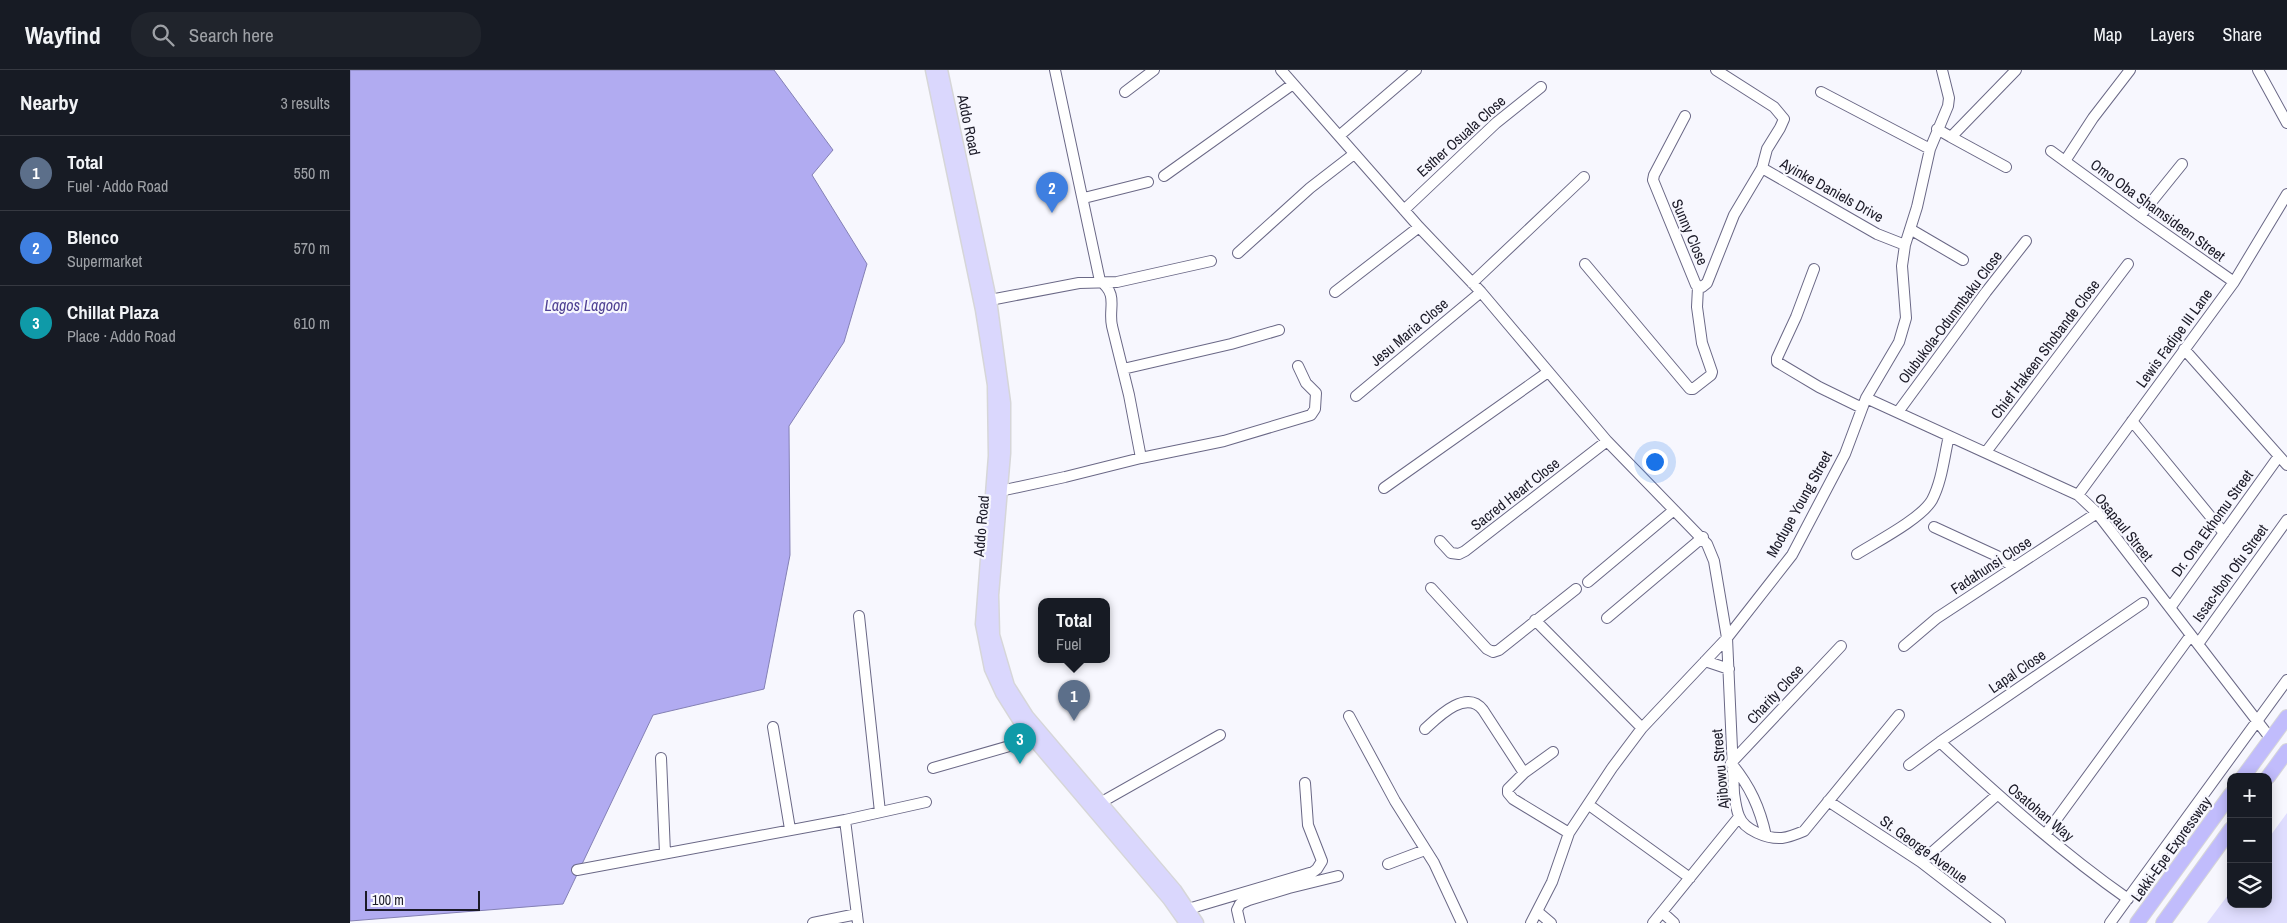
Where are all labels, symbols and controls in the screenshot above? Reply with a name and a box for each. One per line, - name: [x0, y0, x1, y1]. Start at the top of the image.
- search box: [131, 12, 481, 57]
- text: Wayfind: [25, 19, 101, 51]
- icon: search: [149, 21, 177, 49]
- text: Search here: [189, 22, 274, 48]
- text: Map: [2094, 22, 2122, 47]
- text: Layers: [2150, 22, 2195, 47]
- text: Share: [2223, 22, 2262, 47]
- text: Nearby: [20, 88, 78, 117]
- street label: Esther Osuala Close: [1412, 90, 1510, 182]
- text: 3 results: [280, 92, 330, 114]
- street label: Addo Road: [952, 92, 986, 157]
- text: Total: [67, 149, 103, 175]
- street label: Ayinke Daniels Drive: [1776, 152, 1888, 227]
- street label: Omo Oba Shamsideen Street: [2086, 154, 2230, 266]
- text: 1: [32, 162, 40, 184]
- text: 550 m: [294, 162, 330, 184]
- pin: 2: [1036, 172, 1068, 213]
- text: Fuel · Addo Road: [67, 175, 168, 197]
- street label: Sunny Close: [1667, 196, 1713, 268]
- text: Blenco: [67, 224, 119, 250]
- text: 2: [32, 237, 40, 259]
- text: 570 m: [294, 237, 330, 259]
- street label: Olubukola-Odunmbaku Close: [1893, 246, 2007, 388]
- text: Supermarket: [67, 250, 142, 272]
- street label: Chief Hakeen Shobande Close: [1986, 275, 2105, 423]
- street label: Lewis Fadipe III Lane: [2131, 284, 2217, 392]
- street label: Jesu Maria Close: [1366, 293, 1453, 371]
- water label: Lagos Lagoon: [544, 294, 628, 316]
- text: Chillat Plaza: [67, 299, 159, 325]
- text: 3: [32, 312, 40, 334]
- text: 610 m: [294, 312, 330, 334]
- text: Place · Addo Road: [67, 325, 176, 347]
- street label: Modupe Young Street: [1761, 447, 1837, 561]
- your location: [1642, 449, 1668, 475]
- street label: Sacred Heart Close: [1466, 453, 1564, 535]
- street label: Dr. Ona Ekhomu Street: [2166, 465, 2258, 581]
- street label: Osapaul Street: [2090, 489, 2158, 566]
- street label: Addo Road: [968, 494, 994, 559]
- street label: Issac-Iboh Ofu Street: [2187, 519, 2273, 626]
- street label: Fadahunsi Close: [1947, 531, 2036, 599]
- popup: [1038, 598, 1110, 663]
- text: Total: [1056, 607, 1092, 633]
- text: Fuel: [1056, 633, 1081, 655]
- street label: Lapal Close: [1984, 644, 2050, 698]
- street label: Charity Close: [1742, 659, 1808, 728]
- pin: 1: [1058, 680, 1090, 721]
- pin: 3: [1004, 723, 1036, 764]
- street label: Ajibowu Street: [1706, 728, 1734, 811]
- map controls: [2227, 773, 2272, 908]
- button: +: [2227, 773, 2272, 818]
- street label: Osatohan Way: [2003, 778, 2079, 847]
- street label: Lekki-Epe Expressway: [2126, 792, 2217, 906]
- street label: St. George Avenue: [1876, 810, 1972, 888]
- button: −: [2227, 818, 2272, 863]
- button: layers: [2227, 863, 2272, 908]
- scale bar: [365, 888, 480, 911]
- text: 100 m: [372, 891, 404, 909]

